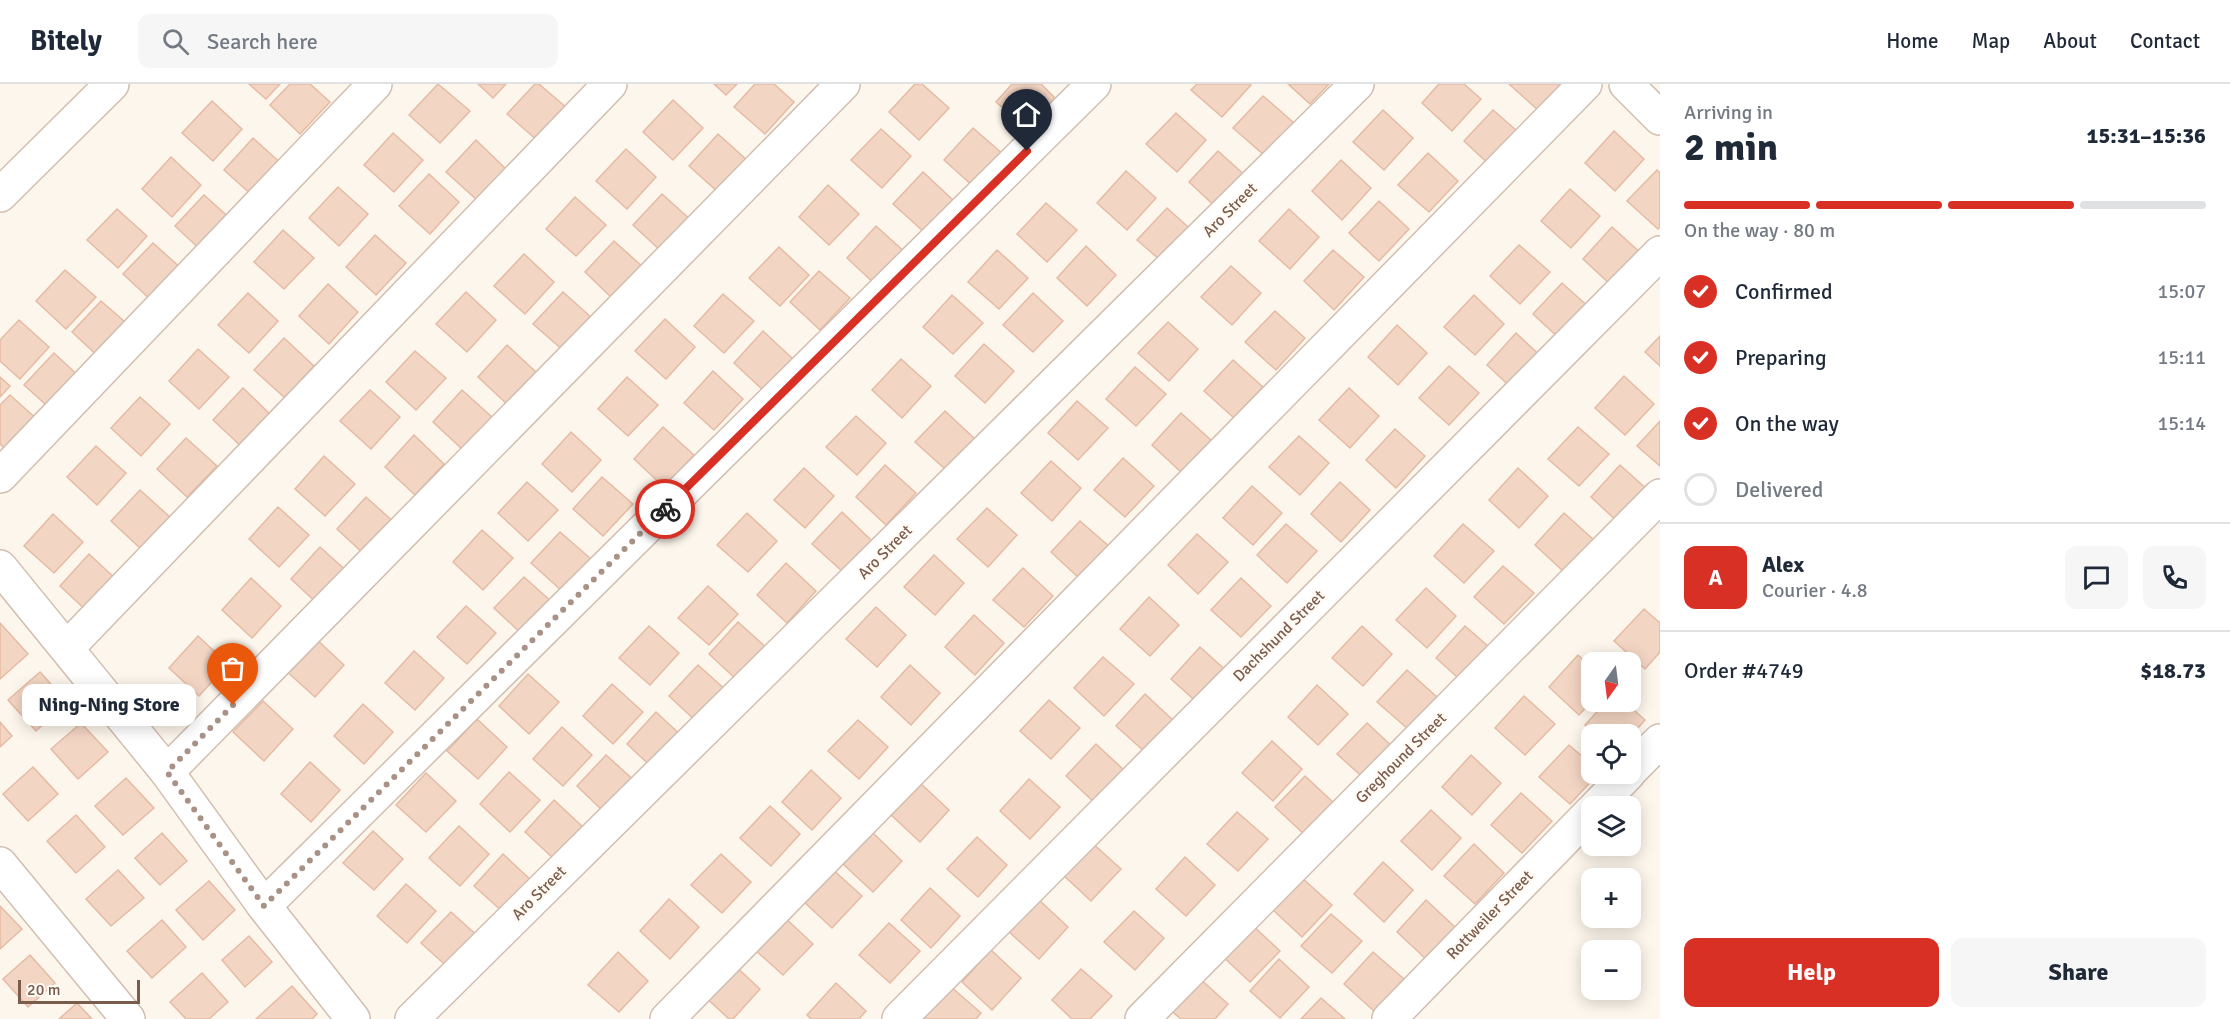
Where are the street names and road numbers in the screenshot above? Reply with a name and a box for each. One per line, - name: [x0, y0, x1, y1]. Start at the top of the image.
- street label: Aro Street: [1199, 178, 1262, 241]
- street label: Aro Street: [854, 520, 917, 583]
- street label: Dachshund Street: [1229, 586, 1329, 686]
- street label: Greghound Street: [1351, 708, 1451, 808]
- street label: Aro Street: [508, 861, 571, 924]
- street label: Rottweiler Street: [1442, 866, 1538, 964]

